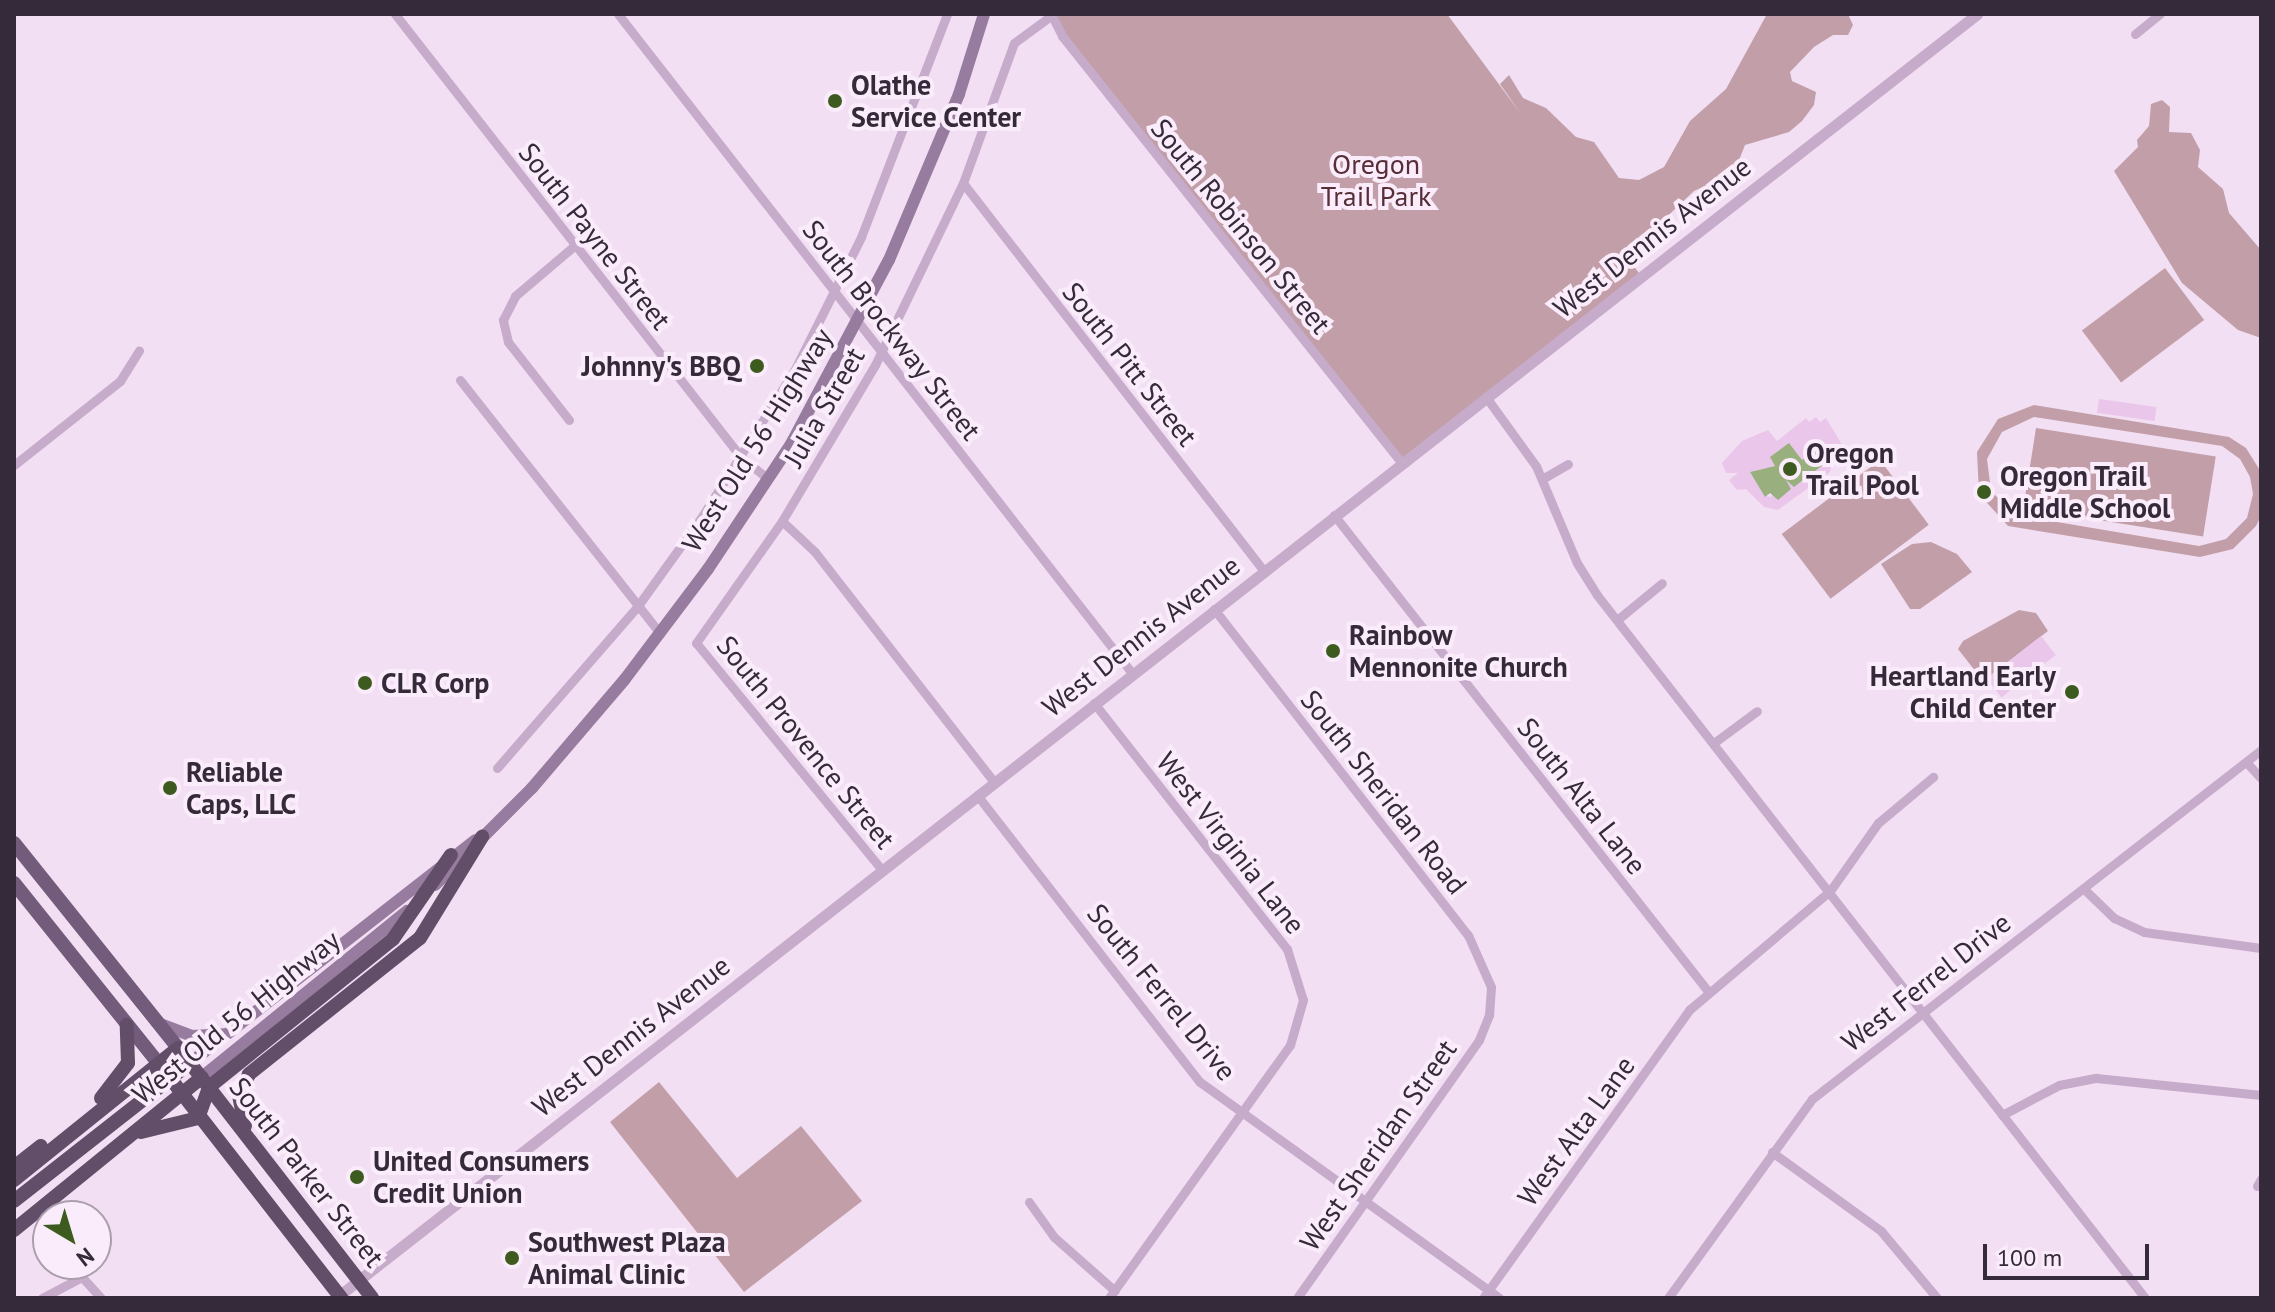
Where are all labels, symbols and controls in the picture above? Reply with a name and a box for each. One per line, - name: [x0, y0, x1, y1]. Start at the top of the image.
- place label: Olathe Service Center: [851, 68, 1022, 134]
- marker: Olathe Service Center: [826, 92, 844, 110]
- street label: South Robinson Street: [1144, 112, 1338, 340]
- street label: South Payne Street: [512, 136, 678, 336]
- park label: Oregon Trail Park: [1321, 147, 1431, 213]
- street label: West Dennis Avenue: [1546, 149, 1758, 325]
- street label: South Brockway Street: [795, 213, 989, 447]
- street label: South Pitt Street: [1056, 275, 1204, 453]
- street label: West Old 56 Highway: [675, 322, 839, 558]
- street label: Julia Street: [777, 342, 871, 472]
- place label: Johnny's BBQ: [582, 349, 741, 383]
- marker: Johnny's BBQ: [748, 357, 766, 375]
- place label: Oregon Trail Pool: [1806, 436, 1919, 502]
- place label: Oregon Trail Middle School: [2000, 459, 2170, 525]
- marker: Oregon Trail Pool: [1781, 460, 1799, 478]
- marker: Oregon Trail Middle School: [1975, 483, 1993, 501]
- street label: West Dennis Avenue: [1035, 548, 1247, 724]
- place label: Rainbow Mennonite Church: [1349, 618, 1568, 684]
- street label: South Provence Street: [710, 629, 902, 855]
- marker: Rainbow Mennonite Church: [1324, 642, 1342, 660]
- place label: Heartland Early Child Center: [1870, 659, 2056, 725]
- place label: CLR Corp: [381, 666, 490, 700]
- marker: CLR Corp: [356, 674, 374, 692]
- street label: South Sheridan Road: [1294, 683, 1474, 901]
- marker: Heartland Early Child Center: [2063, 683, 2081, 701]
- street label: South Alta Lane: [1510, 711, 1654, 881]
- street label: West Virginia Lane: [1149, 745, 1313, 941]
- place label: Reliable Caps, LLC: [186, 755, 298, 821]
- marker: Reliable Caps, LLC: [161, 779, 179, 797]
- street label: South Ferrel Drive: [1080, 897, 1244, 1087]
- street label: West Ferrel Drive: [1835, 906, 2017, 1058]
- street label: West Old 56 Highway: [126, 923, 346, 1111]
- street label: West Dennis Avenue: [525, 948, 737, 1124]
- street label: West Sheridan Street: [1293, 1033, 1463, 1257]
- street label: West Alta Lane: [1510, 1049, 1642, 1213]
- street label: South Parker Street: [223, 1071, 391, 1273]
- place label: United Consumers Credit Union: [373, 1144, 590, 1210]
- marker: United Consumers Credit Union: [348, 1168, 366, 1186]
- north arrow: [32, 1200, 112, 1280]
- place label: Southwest Plaza Animal Clinic: [528, 1225, 726, 1291]
- scale bar: [1987, 1228, 2153, 1278]
- text: N: [71, 1242, 100, 1273]
- text: 100 m: [1997, 1242, 2062, 1273]
- marker: Southwest Plaza Animal Clinic: [503, 1249, 521, 1267]

